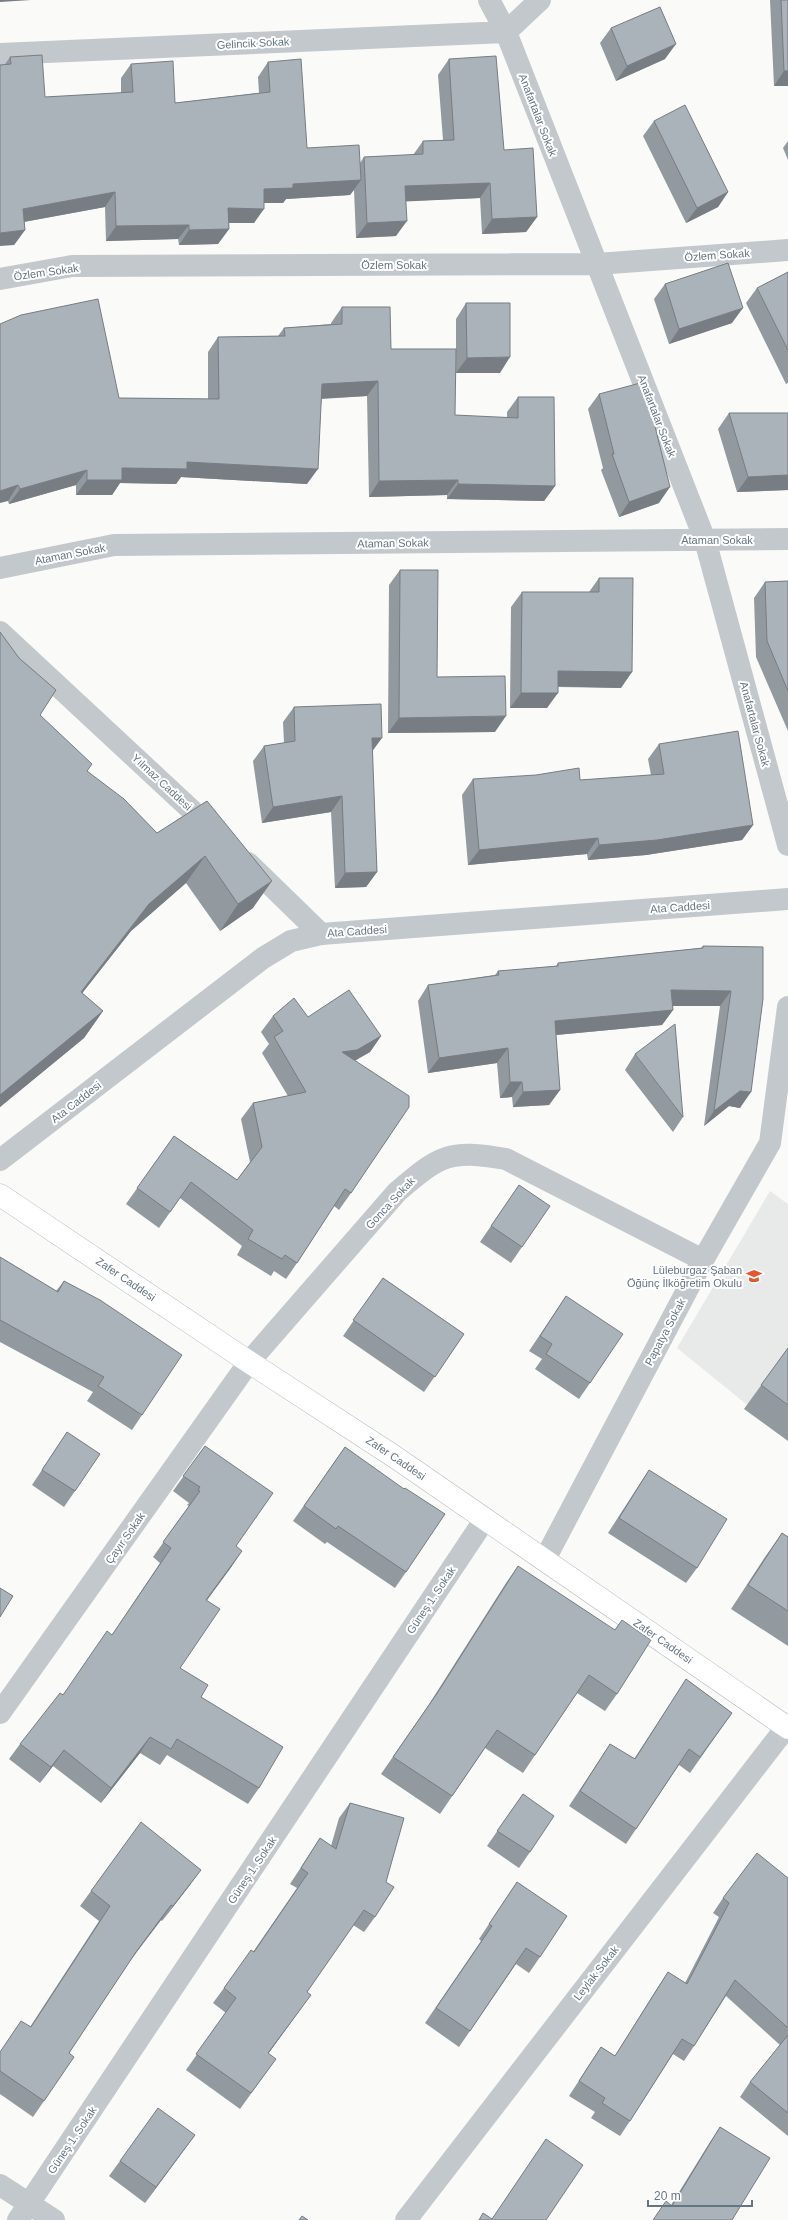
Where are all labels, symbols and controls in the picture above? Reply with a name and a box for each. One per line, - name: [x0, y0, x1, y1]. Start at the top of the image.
- street label: Gelincik Sokak: [216, 35, 290, 51]
- street label: Anafartalar Sokak: [517, 72, 559, 158]
- street label: Özlem Sokak: [684, 247, 751, 263]
- street label: Özlem Sokak: [361, 259, 427, 271]
- street label: Özlem Sokak: [13, 261, 80, 282]
- street label: Anafartalar Sokak: [636, 373, 678, 459]
- street label: Ataman Sokak: [681, 534, 753, 546]
- street label: Ataman Sokak: [357, 536, 429, 550]
- street label: Ataman Sokak: [34, 541, 107, 567]
- street label: Anafartalar Sokak: [738, 680, 772, 768]
- street label: Yılmaz Caddesi: [130, 751, 194, 813]
- street label: Ata Caddesi: [650, 899, 710, 915]
- street label: Ata Caddesi: [327, 923, 387, 939]
- street label: Ata Caddesi: [49, 1079, 103, 1125]
- street label: Gonca Sokak: [363, 1174, 417, 1231]
- street label: Zafer Caddesi: [94, 1255, 158, 1303]
- place label: Lüleburgaz Şaban Öğünç İlköğretim Okulu: [627, 1264, 742, 1289]
- school or university icon: Lüleburgaz Şaban Öğünç İlköğretim Okulu: [745, 1267, 763, 1285]
- street label: Papatya Sokak: [642, 1296, 688, 1367]
- street label: Zafer Caddesi: [364, 1434, 428, 1482]
- street label: Çayır Sokak: [103, 1510, 147, 1566]
- street label: Güneş 1. Sokak: [404, 1564, 458, 1636]
- street label: Zafer Caddesi: [631, 1616, 695, 1666]
- street label: Güneş 1. Sokak: [225, 1834, 279, 1906]
- street label: Leylak Sokak: [571, 1943, 621, 2002]
- street label: Güneş 1. Sokak: [45, 2104, 99, 2176]
- scale bar: [648, 2182, 752, 2208]
- text: 20 m: [654, 2189, 681, 2203]

